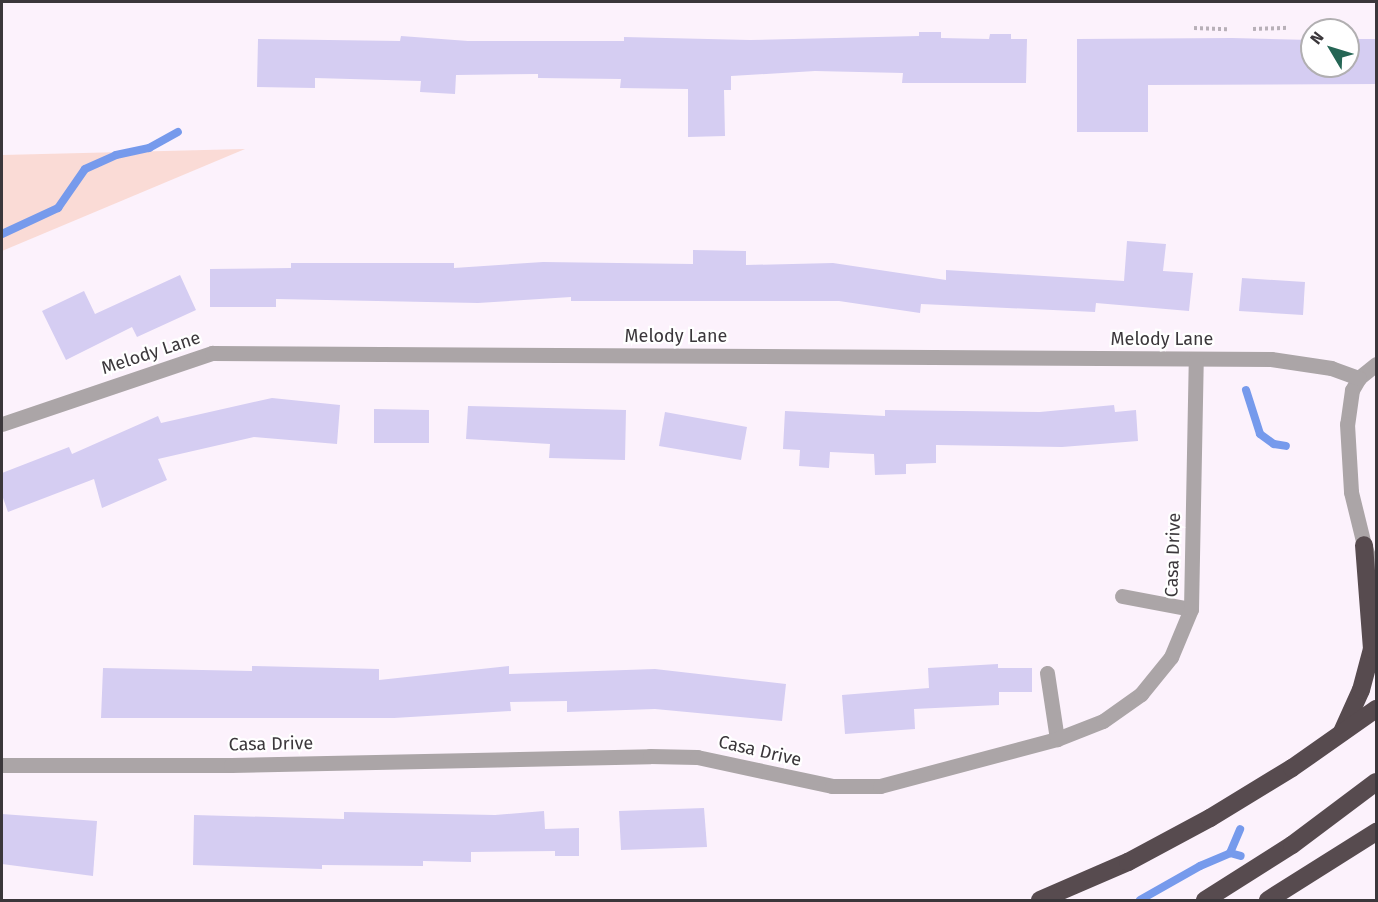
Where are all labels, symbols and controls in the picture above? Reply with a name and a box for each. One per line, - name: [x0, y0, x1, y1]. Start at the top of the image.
- north arrow: [1300, 18, 1360, 78]
- text: N: [1306, 28, 1328, 48]
- street label: Melody Lane: [625, 325, 727, 347]
- street label: Melody Lane: [99, 327, 203, 379]
- street label: Melody Lane: [1111, 328, 1213, 350]
- street label: Casa Drive: [1161, 512, 1185, 598]
- street label: Casa Drive: [716, 731, 804, 771]
- street label: Casa Drive: [229, 732, 313, 756]

